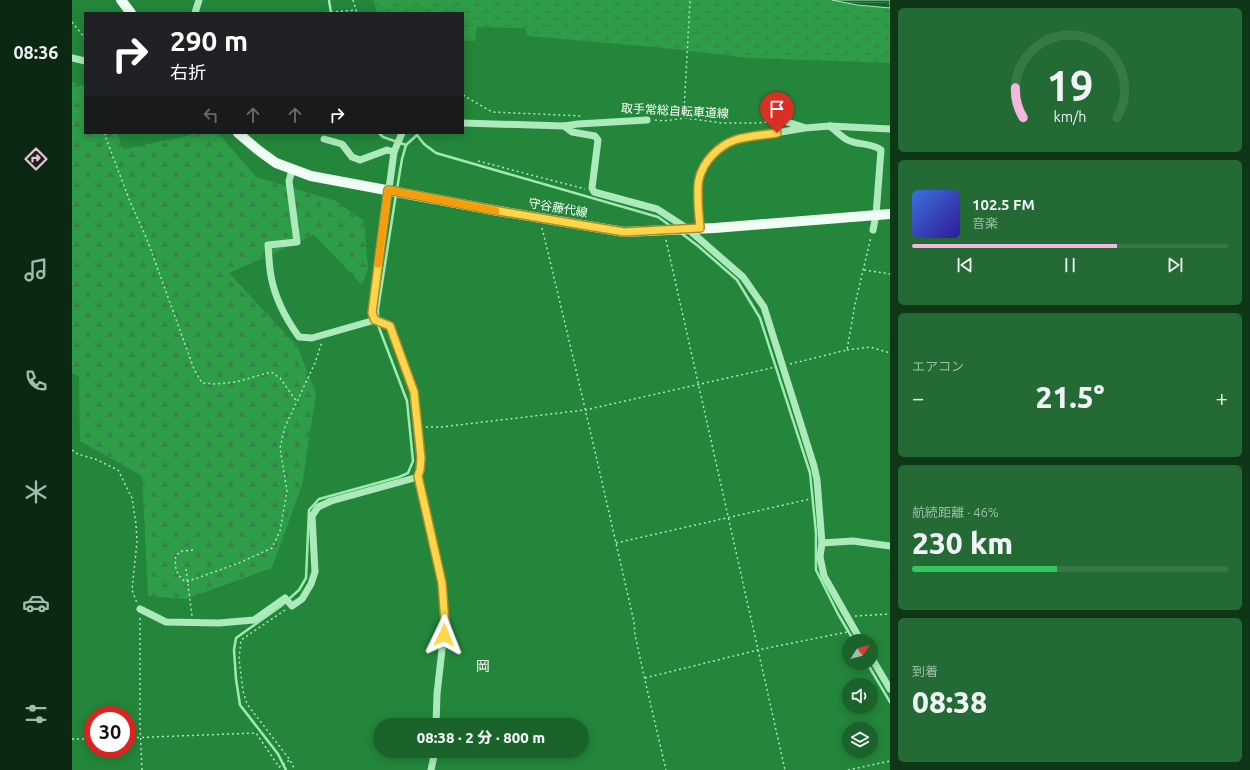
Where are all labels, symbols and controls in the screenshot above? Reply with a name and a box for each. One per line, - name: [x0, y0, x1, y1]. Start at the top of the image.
- text: 290 m: [170, 25, 248, 56]
- icon: right: [104, 28, 156, 80]
- text: 08:36: [13, 42, 59, 62]
- text: 右折: [170, 62, 206, 82]
- text: 19: [1047, 62, 1093, 109]
- pin: [760, 92, 794, 133]
- icon: arrive: [766, 98, 788, 120]
- street label: 取手常総自転車道線: [621, 101, 729, 120]
- icon: left: [200, 104, 222, 126]
- icon: ahead: [242, 104, 264, 126]
- icon: ahead: [284, 104, 306, 126]
- icon: right: [326, 104, 348, 126]
- text: km/h: [1054, 109, 1086, 125]
- icon: directions: [22, 145, 50, 173]
- street label: 守谷藤代線: [527, 196, 589, 219]
- text: 102.5 FM: [972, 196, 1035, 213]
- text: 音楽: [972, 216, 998, 230]
- icon: previous: [954, 254, 976, 276]
- icon: pause: [1059, 254, 1081, 276]
- icon: next: [1164, 254, 1186, 276]
- icon: music: [22, 256, 50, 284]
- text: エアコン: [912, 359, 964, 373]
- icon: phone: [22, 367, 50, 395]
- text: 21.5°: [1035, 380, 1105, 414]
- text: −: [912, 385, 924, 410]
- text: +: [1216, 385, 1228, 410]
- icon: climate: [22, 478, 50, 506]
- text: 航続距離 · 46%: [912, 505, 999, 519]
- text: 230 km: [912, 526, 1013, 560]
- icon: car: [22, 589, 50, 617]
- position arrow: [423, 614, 465, 656]
- north arrow: [842, 634, 878, 670]
- map controls: [842, 634, 878, 758]
- district label: 岡: [476, 658, 490, 674]
- text: 到着: [912, 664, 938, 678]
- button: sound: [842, 678, 878, 714]
- text: 08:38: [912, 685, 987, 719]
- icon: filters: [22, 700, 50, 728]
- speed limit sign: 30: [84, 706, 136, 758]
- button: layers: [842, 722, 878, 758]
- text: 08:38 · 2 分 · 800 m: [417, 729, 545, 746]

